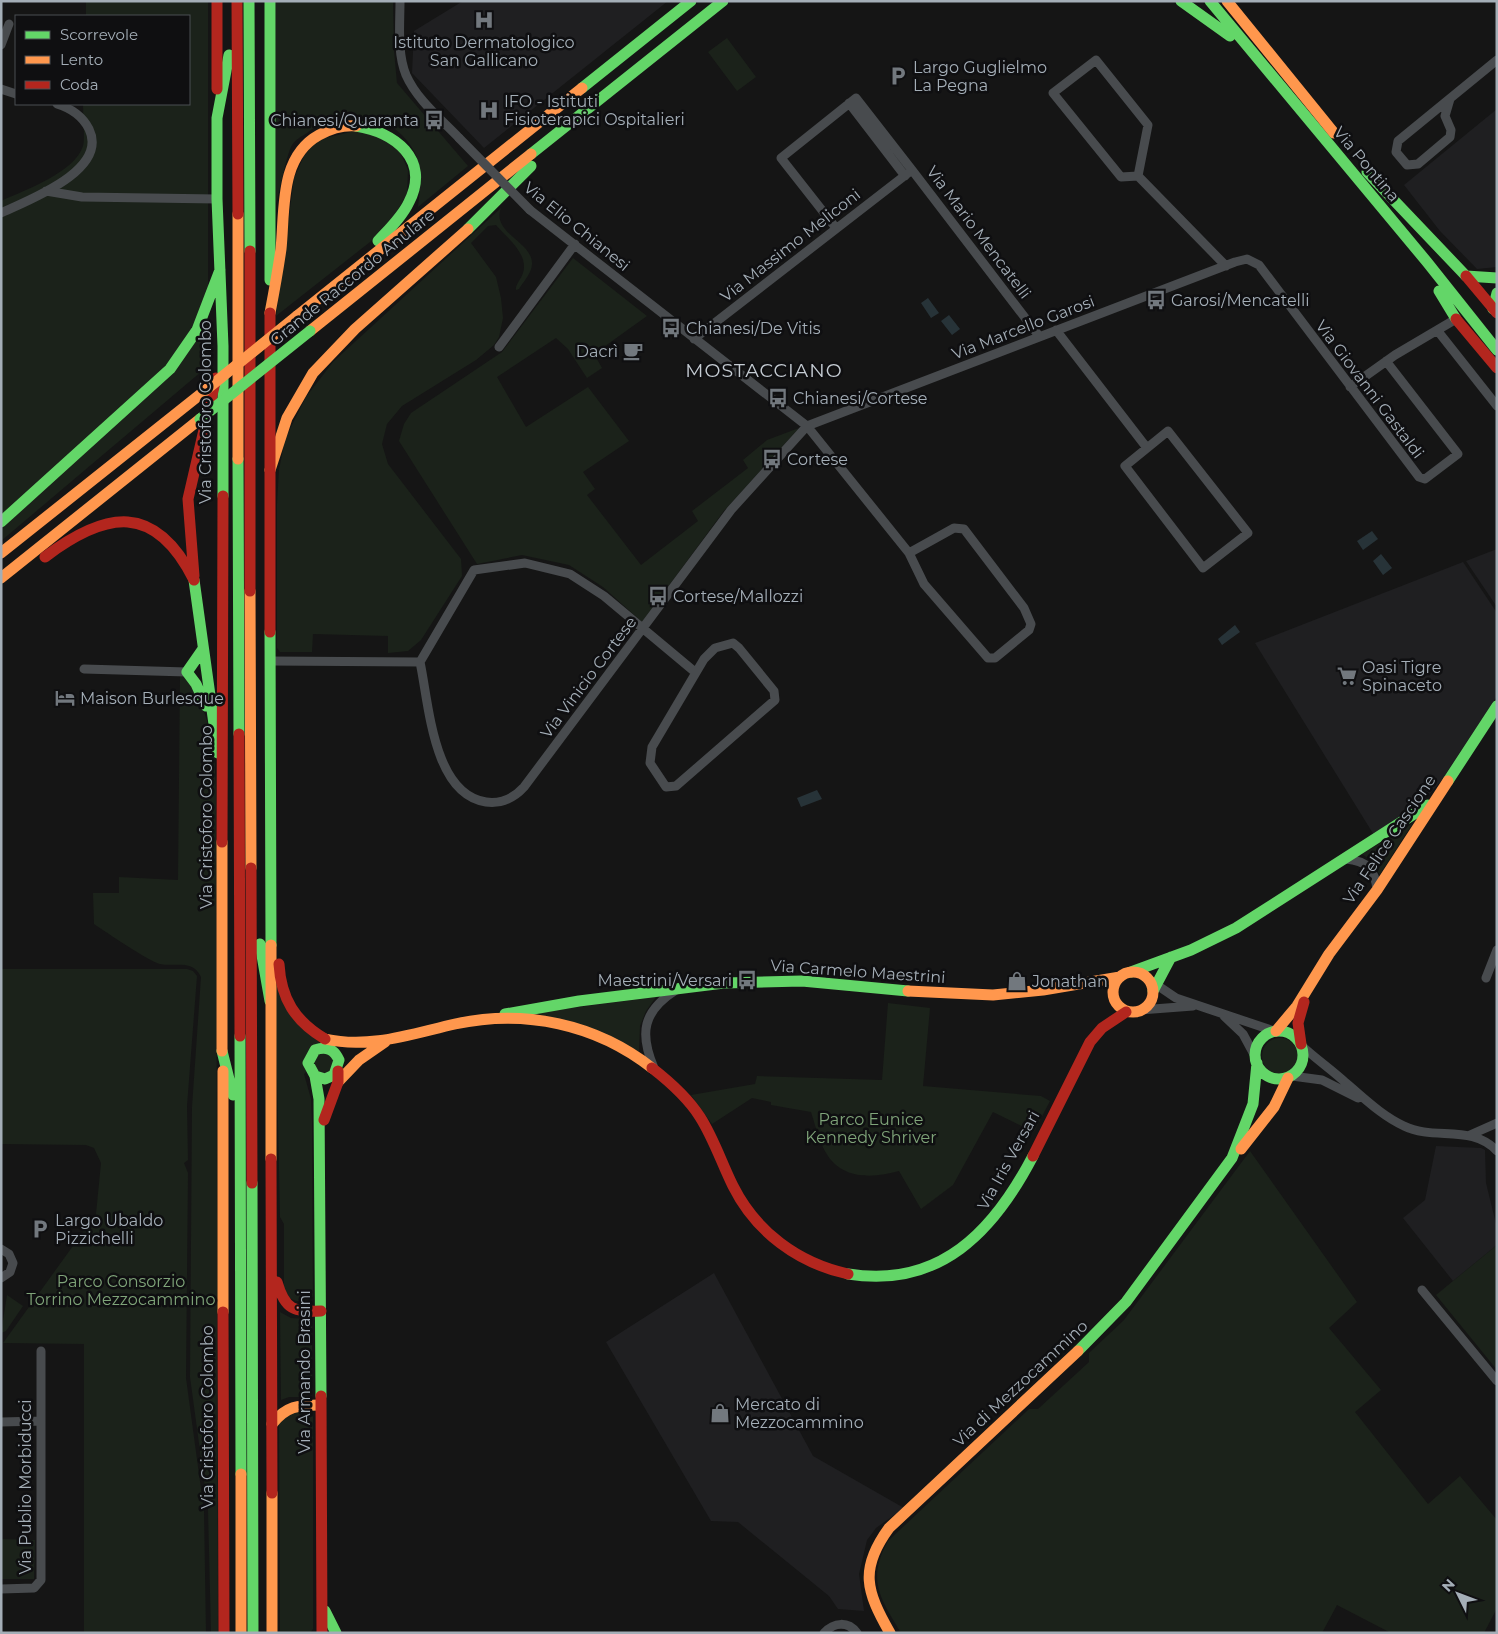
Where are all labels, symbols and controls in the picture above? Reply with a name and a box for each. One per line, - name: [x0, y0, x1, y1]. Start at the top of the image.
- hospital icon: Istituto Dermatologico San Gallicano: [473, 9, 495, 31]
- legend: [15, 15, 190, 105]
- text: Scorrevole: [60, 25, 138, 44]
- place label: Istituto Dermatologico San Gallicano: [393, 33, 575, 70]
- text: Lento: [60, 50, 103, 69]
- place label: Largo Guglielmo La Pegna: [913, 58, 1047, 95]
- parking icon: Largo Guglielmo La Pegna: [887, 65, 909, 87]
- text: Coda: [60, 75, 99, 94]
- place label: IFO - Istituti Fisioterapici Ospitalieri: [504, 92, 685, 129]
- hospital icon: IFO - Istituti Fisioterapici Ospitalieri: [478, 99, 500, 121]
- bus stop icon: Chianesi/Quaranta: [423, 109, 445, 131]
- place label: Chianesi/Quaranta: [270, 111, 419, 130]
- street label: Via Pontina: [1330, 123, 1403, 206]
- street label: Via Mario Mencatelli: [922, 162, 1035, 302]
- street label: Via Elio Chianesi: [520, 178, 634, 275]
- street label: Via Massimo Meliconi: [717, 185, 864, 306]
- street label: Grande Raccordo Anulare: [266, 205, 438, 350]
- bus stop icon: Garosi/Mencatelli: [1145, 289, 1167, 311]
- street label: Via Marcello Garosi: [949, 291, 1097, 363]
- place label: Garosi/Mencatelli: [1171, 291, 1310, 310]
- bus stop icon: Chianesi/De Vitis: [660, 317, 682, 339]
- street label: Via Giovanni Gastaldi: [1311, 317, 1428, 462]
- place label: Chianesi/De Vitis: [686, 319, 821, 338]
- street label: Via Cristoforo Colombo: [196, 320, 215, 504]
- cafe icon: Dacrì: [622, 340, 644, 362]
- place label: Dacrì: [576, 342, 618, 361]
- district label: MOSTACCIANO: [685, 359, 843, 382]
- bus stop icon: Chianesi/Cortese: [767, 387, 789, 409]
- place label: Chianesi/Cortese: [793, 389, 928, 408]
- bus stop icon: Cortese: [761, 448, 783, 470]
- place label: Cortese: [787, 450, 848, 469]
- bus stop icon: Cortese/Mallozzi: [647, 585, 669, 607]
- place label: Cortese/Mallozzi: [673, 587, 803, 606]
- street label: Via Vinicio Cortese: [536, 613, 640, 742]
- place label: Oasi Tigre Spinaceto: [1362, 658, 1442, 695]
- supermarket icon: Oasi Tigre Spinaceto: [1336, 665, 1358, 687]
- hotel icon: Maison Burlesque: [54, 687, 76, 709]
- place label: Maison Burlesque: [80, 689, 224, 708]
- street label: Via Cristoforo Colombo: [197, 725, 216, 909]
- street label: Via Felice Cascione: [1339, 771, 1440, 908]
- street label: Via Carmelo Maestrini: [770, 956, 946, 987]
- bus stop icon: Maestrini/Versari: [736, 969, 758, 991]
- shop icon: Jonathan: [1006, 970, 1028, 992]
- place label: Maestrini/Versari: [598, 971, 732, 990]
- place label: Jonathan: [1031, 972, 1108, 991]
- street label: Via Iris Versari: [973, 1107, 1044, 1213]
- park label: Parco Eunice Kennedy Shriver: [805, 1110, 937, 1147]
- place label: Largo Ubaldo Pizzichelli: [55, 1211, 163, 1248]
- parking icon: Largo Ubaldo Pizzichelli: [29, 1218, 51, 1240]
- park label: Parco Consorzio Torrino Mezzocammino: [27, 1272, 215, 1309]
- street label: Via Armando Brasini: [295, 1290, 314, 1454]
- street label: Via di Mezzocammino: [949, 1316, 1091, 1451]
- street label: Via Cristoforo Colombo: [198, 1325, 217, 1509]
- place label: Mercato di Mezzocammino: [735, 1395, 864, 1432]
- street label: Via Publio Morbiducci: [16, 1399, 35, 1575]
- shop icon: Mercato di Mezzocammino: [709, 1402, 731, 1424]
- north arrow: [1433, 1569, 1483, 1619]
- text: N: [1438, 1575, 1459, 1596]

